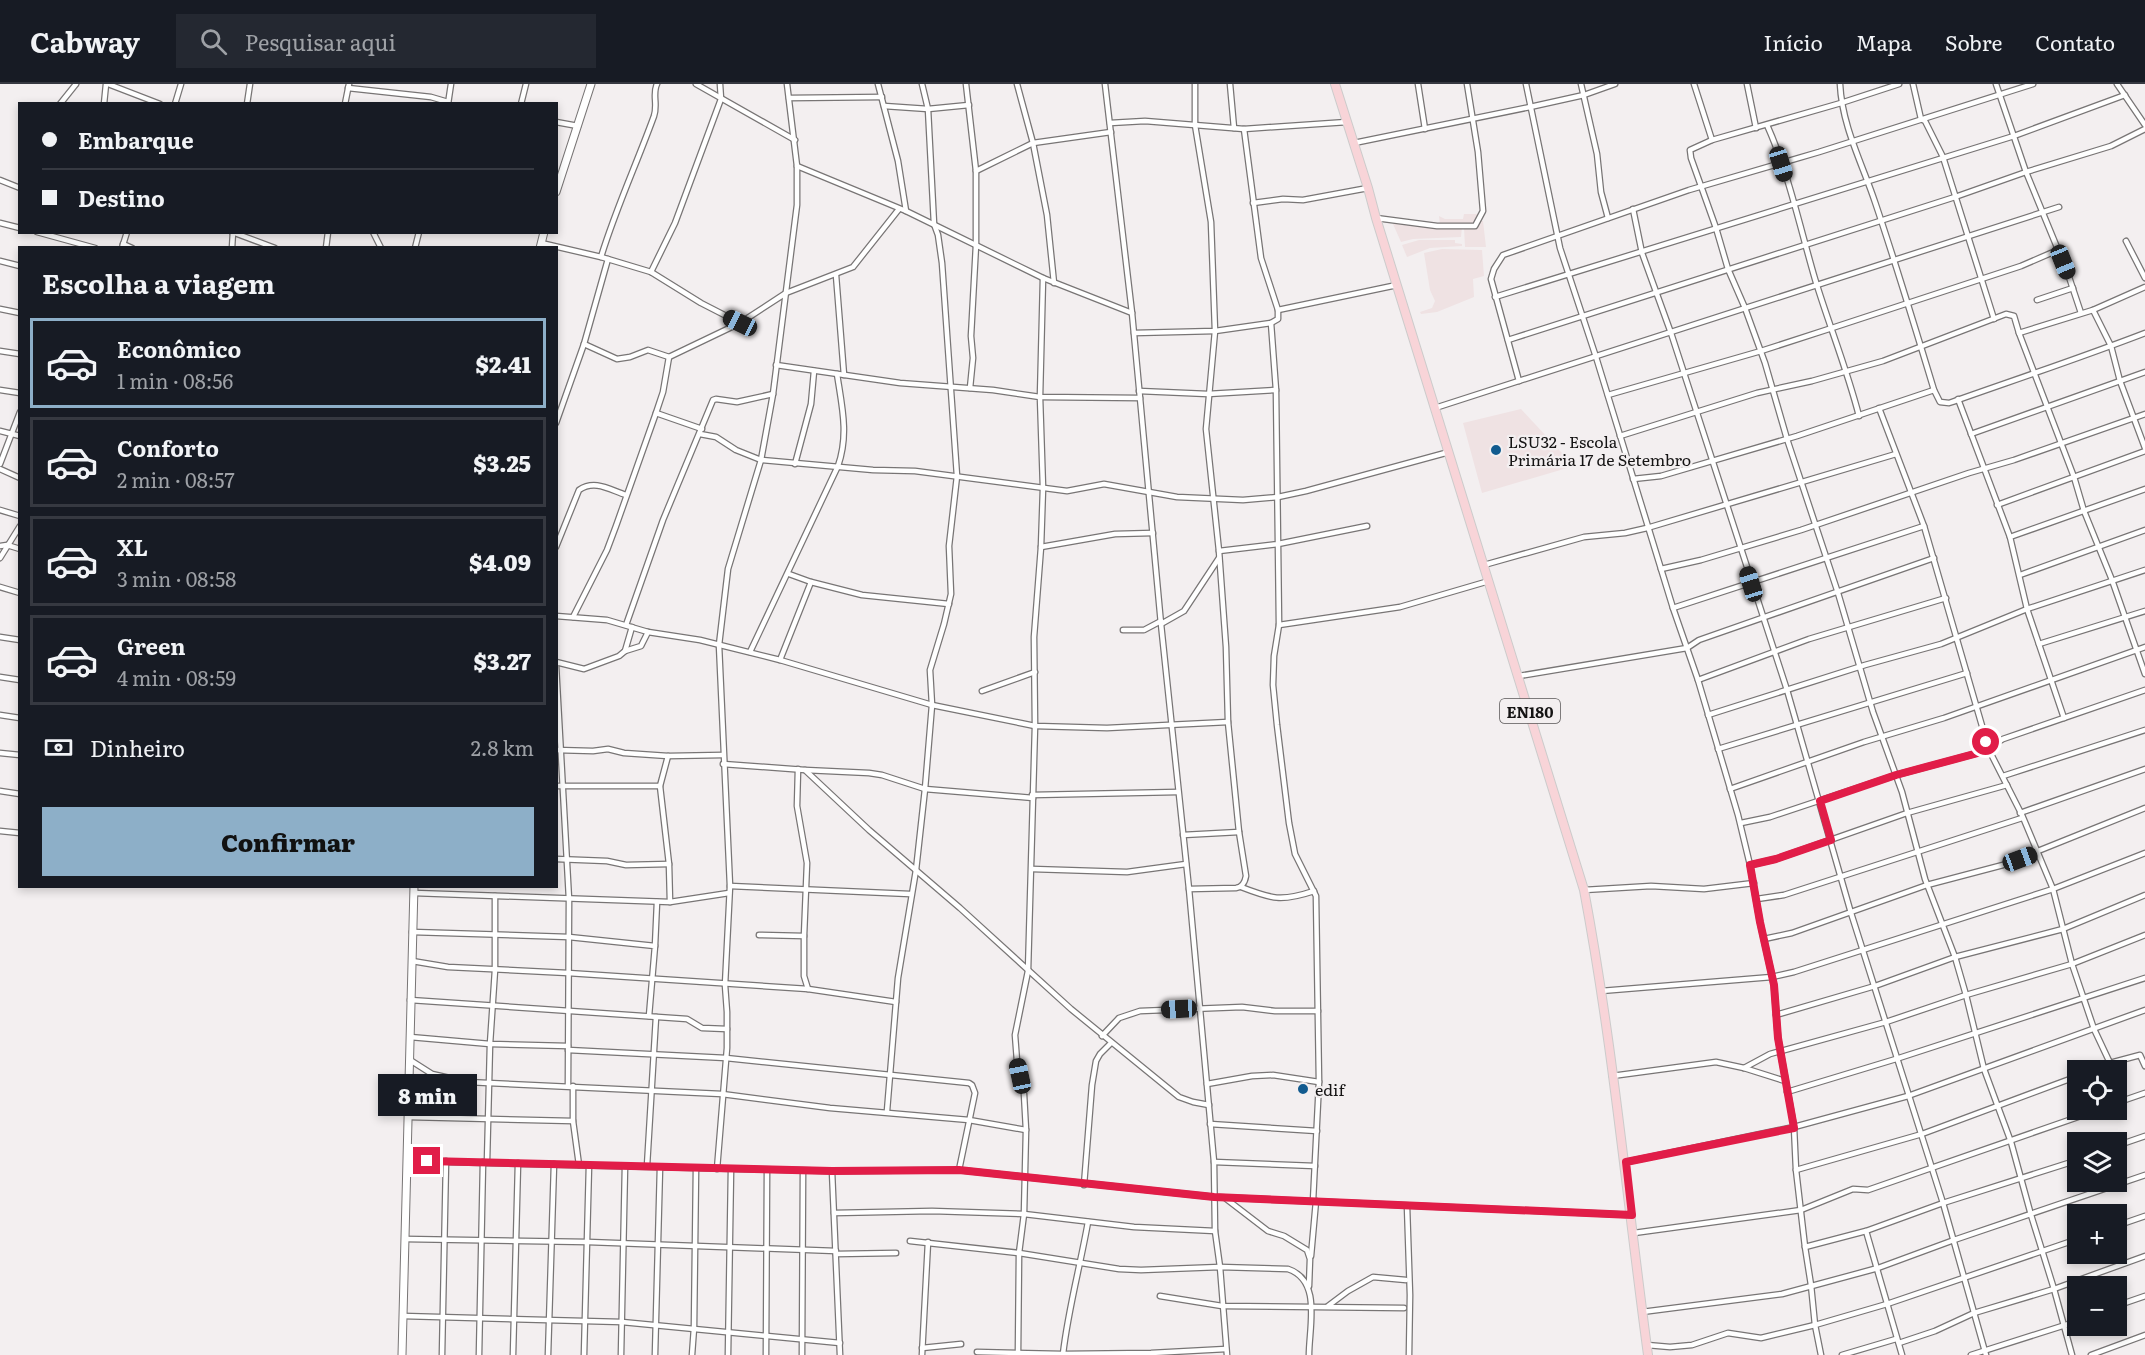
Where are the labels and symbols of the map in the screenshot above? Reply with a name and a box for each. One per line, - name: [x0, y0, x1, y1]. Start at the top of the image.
- car: [1767, 144, 1795, 184]
- car: [2048, 242, 2078, 282]
- car: [720, 307, 760, 339]
- place label: LSU32 - Escola Primária 17 de Setembro: [1508, 429, 1691, 471]
- marker: LSU32 - Escola Primária 17 de Setembro: [1489, 443, 1503, 457]
- car: [1737, 564, 1765, 604]
- road number: EN180: [1500, 699, 1560, 723]
- route start: [1972, 728, 1999, 755]
- car: [2000, 844, 2040, 874]
- car: [1161, 999, 1197, 1019]
- car: [1007, 1057, 1033, 1095]
- callout: 8 min: [378, 1074, 476, 1116]
- place label: edif: [1315, 1077, 1346, 1101]
- marker: edif: [1296, 1082, 1310, 1096]
- route end: [413, 1147, 440, 1174]

